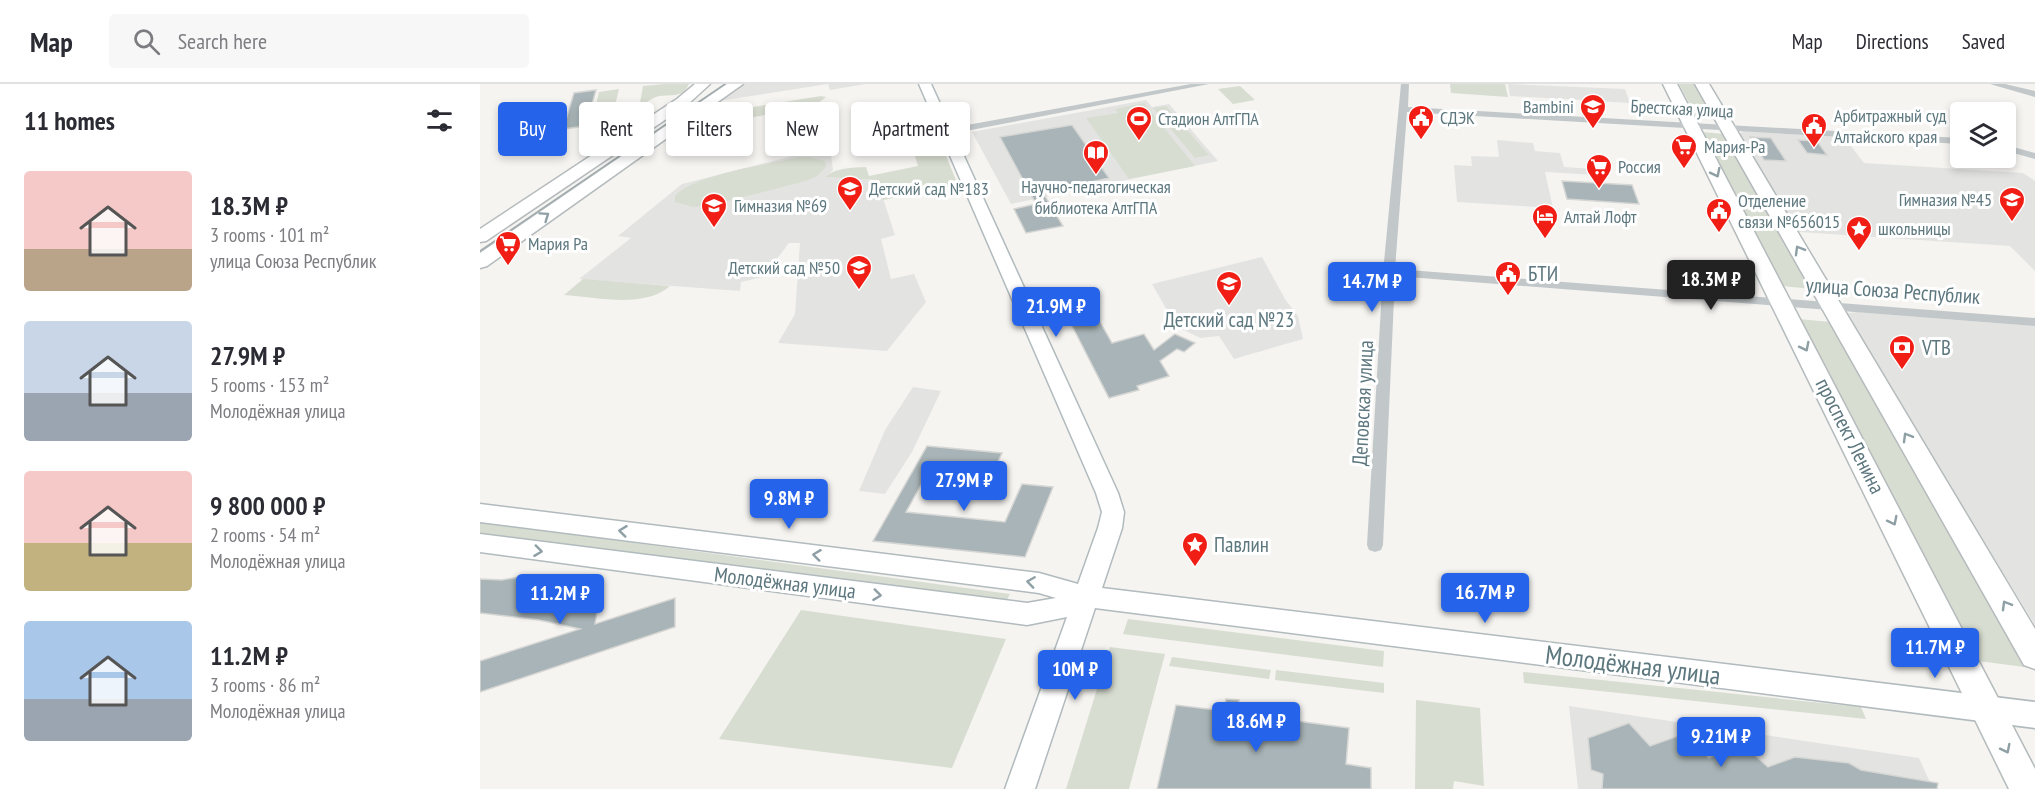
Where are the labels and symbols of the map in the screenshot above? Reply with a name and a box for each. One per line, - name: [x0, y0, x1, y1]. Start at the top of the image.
- school or university icon: Bambini: [1578, 92, 1608, 130]
- street label: Брестская улица: [1630, 94, 1734, 123]
- place label: Bambini: [1523, 95, 1574, 118]
- public building icon: СДЭК: [1406, 103, 1436, 141]
- sports icon: Стадион АлтГПА: [1124, 104, 1154, 142]
- place label: Арбитражный суд Алтайского края: [1834, 104, 1946, 148]
- place label: СДЭК: [1440, 106, 1475, 129]
- place label: Стадион АлтГПА: [1158, 107, 1259, 130]
- public building icon: Арбитражный суд Алтайского края: [1799, 111, 1829, 149]
- supermarket icon: Мария-Ра: [1669, 132, 1699, 170]
- place label: Мария-Ра: [1704, 135, 1765, 158]
- library icon: Научно-педагогическая библиотека АлтГПА: [1081, 138, 1111, 176]
- supermarket icon: Россия: [1584, 152, 1614, 190]
- place label: Россия: [1618, 155, 1661, 178]
- one-way arrow: [1709, 167, 1721, 178]
- school or university icon: Детский сад №183: [835, 174, 865, 212]
- place label: Научно-педагогическая библиотека АлтГПА: [1021, 175, 1171, 219]
- place label: Детский сад №183: [869, 177, 989, 200]
- school or university icon: Гимназия №45: [1997, 185, 2027, 223]
- place label: Гимназия №45: [1899, 188, 1992, 211]
- place label: Отделение связи №656015: [1738, 189, 1840, 233]
- school or university icon: Гимназия №69: [699, 191, 729, 229]
- place label: Гимназия №69: [734, 194, 827, 217]
- public building icon: Отделение связи №656015: [1704, 196, 1734, 234]
- hotel icon: Алтай Лофт: [1530, 202, 1560, 240]
- place label: Алтай Лофт: [1564, 205, 1637, 228]
- one-way arrow: [539, 212, 550, 223]
- place icon: школьницы: [1844, 214, 1874, 252]
- place label: школьницы: [1878, 217, 1951, 240]
- supermarket icon: Мария Ра: [493, 229, 523, 267]
- place label: Мария Ра: [528, 232, 588, 255]
- one-way arrow: [1795, 246, 1806, 256]
- school or university icon: Детский сад №50: [844, 253, 874, 291]
- place label: Детский сад №50: [728, 256, 840, 279]
- public building icon: БТИ: [1493, 259, 1523, 297]
- place label: БТИ: [1528, 260, 1558, 287]
- pin: 18.3M ₽: [1656, 260, 1766, 311]
- pin: 14.7M ₽: [1317, 262, 1427, 313]
- school or university icon: Детский сад №23: [1214, 269, 1244, 307]
- street label: улица Союза Республик: [1805, 271, 1981, 310]
- pin: 21.9M ₽: [1001, 287, 1111, 338]
- place label: Детский сад №23: [1164, 306, 1294, 333]
- bank icon: VTB: [1887, 333, 1917, 371]
- place label: VTB: [1921, 334, 1951, 361]
- street label: Деповская улица: [1346, 339, 1379, 467]
- one-way arrow: [1798, 341, 1809, 351]
- street label: проспект Ленина: [1810, 373, 1891, 498]
- one-way arrow: [1903, 433, 1915, 443]
- pin: 27.9M ₽: [909, 461, 1019, 512]
- pin: 9.8M ₽: [740, 479, 838, 530]
- one-way arrow: [1885, 515, 1897, 526]
- one-way arrow: [619, 525, 628, 537]
- place icon: Павлин: [1180, 530, 1210, 568]
- place label: Павлин: [1214, 531, 1269, 558]
- one-way arrow: [533, 544, 543, 556]
- one-way arrow: [812, 549, 821, 562]
- street label: Молодёжная улица: [713, 560, 857, 605]
- pin: 16.7M ₽: [1430, 573, 1540, 624]
- pin: 11.2M ₽: [505, 574, 615, 625]
- one-way arrow: [1027, 576, 1036, 589]
- one-way arrow: [873, 588, 882, 600]
- one-way arrow: [2001, 601, 2013, 612]
- pin: 11.7M ₽: [1880, 628, 1990, 679]
- street label: Молодёжная улица: [1544, 637, 1722, 692]
- pin: 10M ₽: [1033, 650, 1117, 701]
- pin: 18.6M ₽: [1201, 702, 1311, 753]
- pin: 9.21M ₽: [1666, 717, 1776, 768]
- one-way arrow: [1999, 743, 2010, 753]

